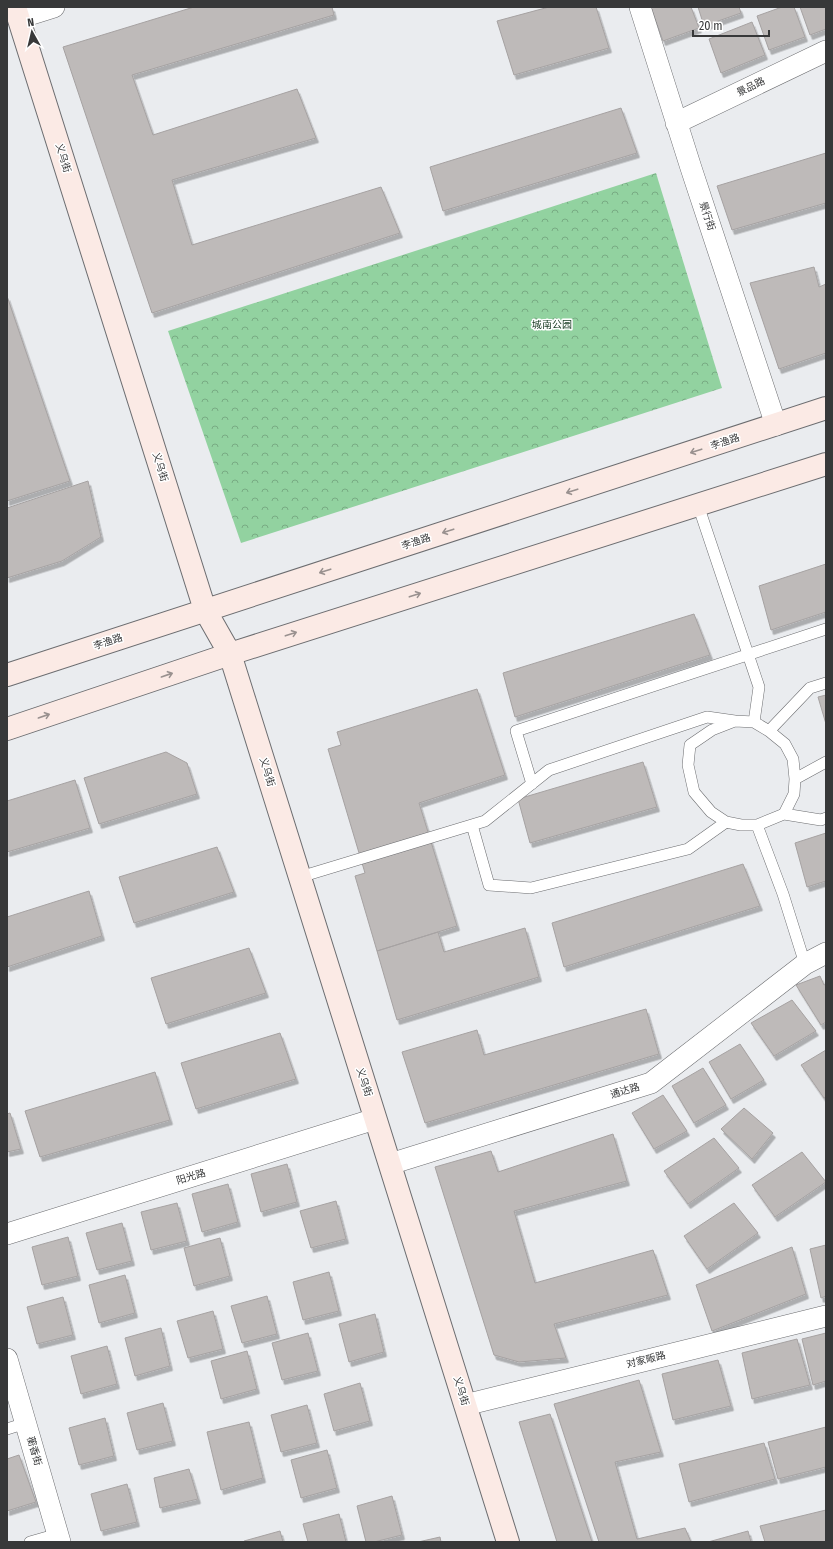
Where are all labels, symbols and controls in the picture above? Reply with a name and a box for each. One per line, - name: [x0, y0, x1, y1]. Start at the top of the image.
- north arrow: [12, 12, 52, 52]
- scale bar: [693, 12, 769, 38]
- text: N: [27, 16, 35, 29]
- text: 20 m: [699, 19, 723, 33]
- street label: 景品路: [735, 75, 767, 99]
- street label: 义乌街: [53, 142, 73, 174]
- street label: 景行街: [697, 200, 717, 232]
- park label: 城南公园: [532, 319, 572, 331]
- street label: 李渔路: [709, 432, 741, 452]
- one-way arrow: [689, 448, 702, 455]
- street label: 义乌街: [150, 451, 170, 483]
- one-way arrow: [566, 488, 579, 495]
- one-way arrow: [442, 528, 455, 535]
- street label: 李渔路: [400, 532, 432, 552]
- one-way arrow: [319, 568, 331, 576]
- one-way arrow: [408, 591, 421, 598]
- one-way arrow: [284, 630, 296, 638]
- street label: 李渔路: [92, 632, 124, 652]
- one-way arrow: [161, 671, 174, 678]
- one-way arrow: [37, 712, 50, 719]
- street label: 义乌街: [257, 756, 277, 788]
- street label: 义乌街: [354, 1066, 374, 1098]
- street label: 通达路: [609, 1081, 641, 1101]
- street label: 阳光路: [175, 1167, 207, 1187]
- street label: 对家畈路: [625, 1349, 667, 1371]
- street label: 义乌街: [451, 1375, 471, 1407]
- street label: 蘅香街: [24, 1435, 44, 1467]

